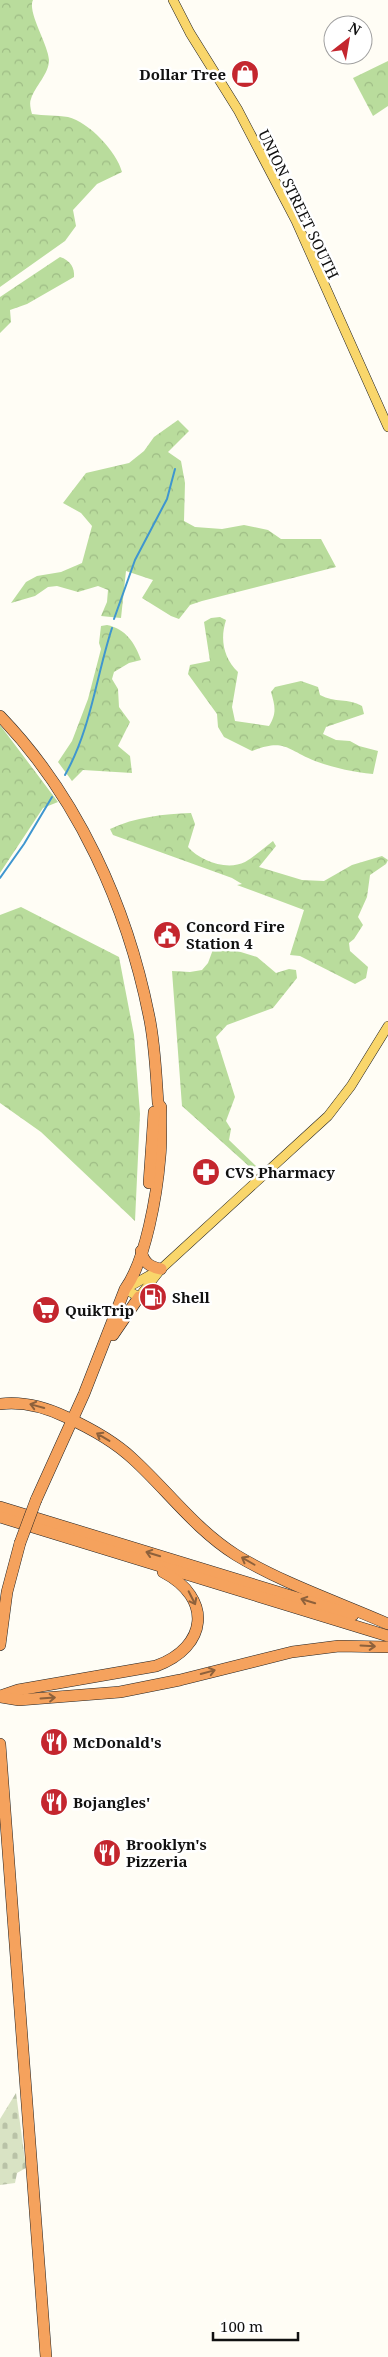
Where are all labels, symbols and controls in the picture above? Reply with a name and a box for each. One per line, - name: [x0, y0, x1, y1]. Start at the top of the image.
- north arrow: [323, 15, 373, 65]
- text: N: [345, 17, 365, 39]
- shop icon: Dollar Tree: [230, 59, 260, 89]
- place label: Dollar Tree: [139, 64, 226, 84]
- street label: UNION STREET SOUTH: [254, 126, 344, 282]
- place label: Concord Fire Station 4: [186, 916, 285, 953]
- public building icon: Concord Fire Station 4: [152, 920, 182, 950]
- pharmacy icon: CVS Pharmacy: [191, 1157, 221, 1187]
- place label: CVS Pharmacy: [225, 1162, 335, 1182]
- fuel station icon: Shell: [138, 1282, 168, 1312]
- place label: Shell: [172, 1287, 211, 1307]
- supermarket icon: QuikTrip: [31, 1295, 61, 1325]
- place label: QuikTrip: [65, 1300, 134, 1320]
- one-way arrow: [29, 1401, 45, 1411]
- one-way arrow: [97, 1431, 111, 1441]
- one-way arrow: [145, 1548, 161, 1558]
- one-way arrow: [241, 1556, 255, 1566]
- one-way arrow: [188, 1590, 197, 1605]
- one-way arrow: [301, 1596, 316, 1605]
- one-way arrow: [360, 1642, 376, 1651]
- one-way arrow: [200, 1667, 216, 1677]
- one-way arrow: [40, 1693, 56, 1703]
- restaurant icon: McDonald's: [39, 1727, 69, 1757]
- place label: McDonald's: [73, 1732, 162, 1752]
- restaurant icon: Bojangles': [39, 1787, 69, 1817]
- place label: Bojangles': [73, 1792, 150, 1812]
- place label: Brooklyn's Pizzeria: [126, 1834, 207, 1871]
- restaurant icon: Brooklyn's Pizzeria: [92, 1838, 122, 1868]
- scale bar: [213, 2310, 298, 2342]
- text: 100 m: [220, 2316, 263, 2336]

